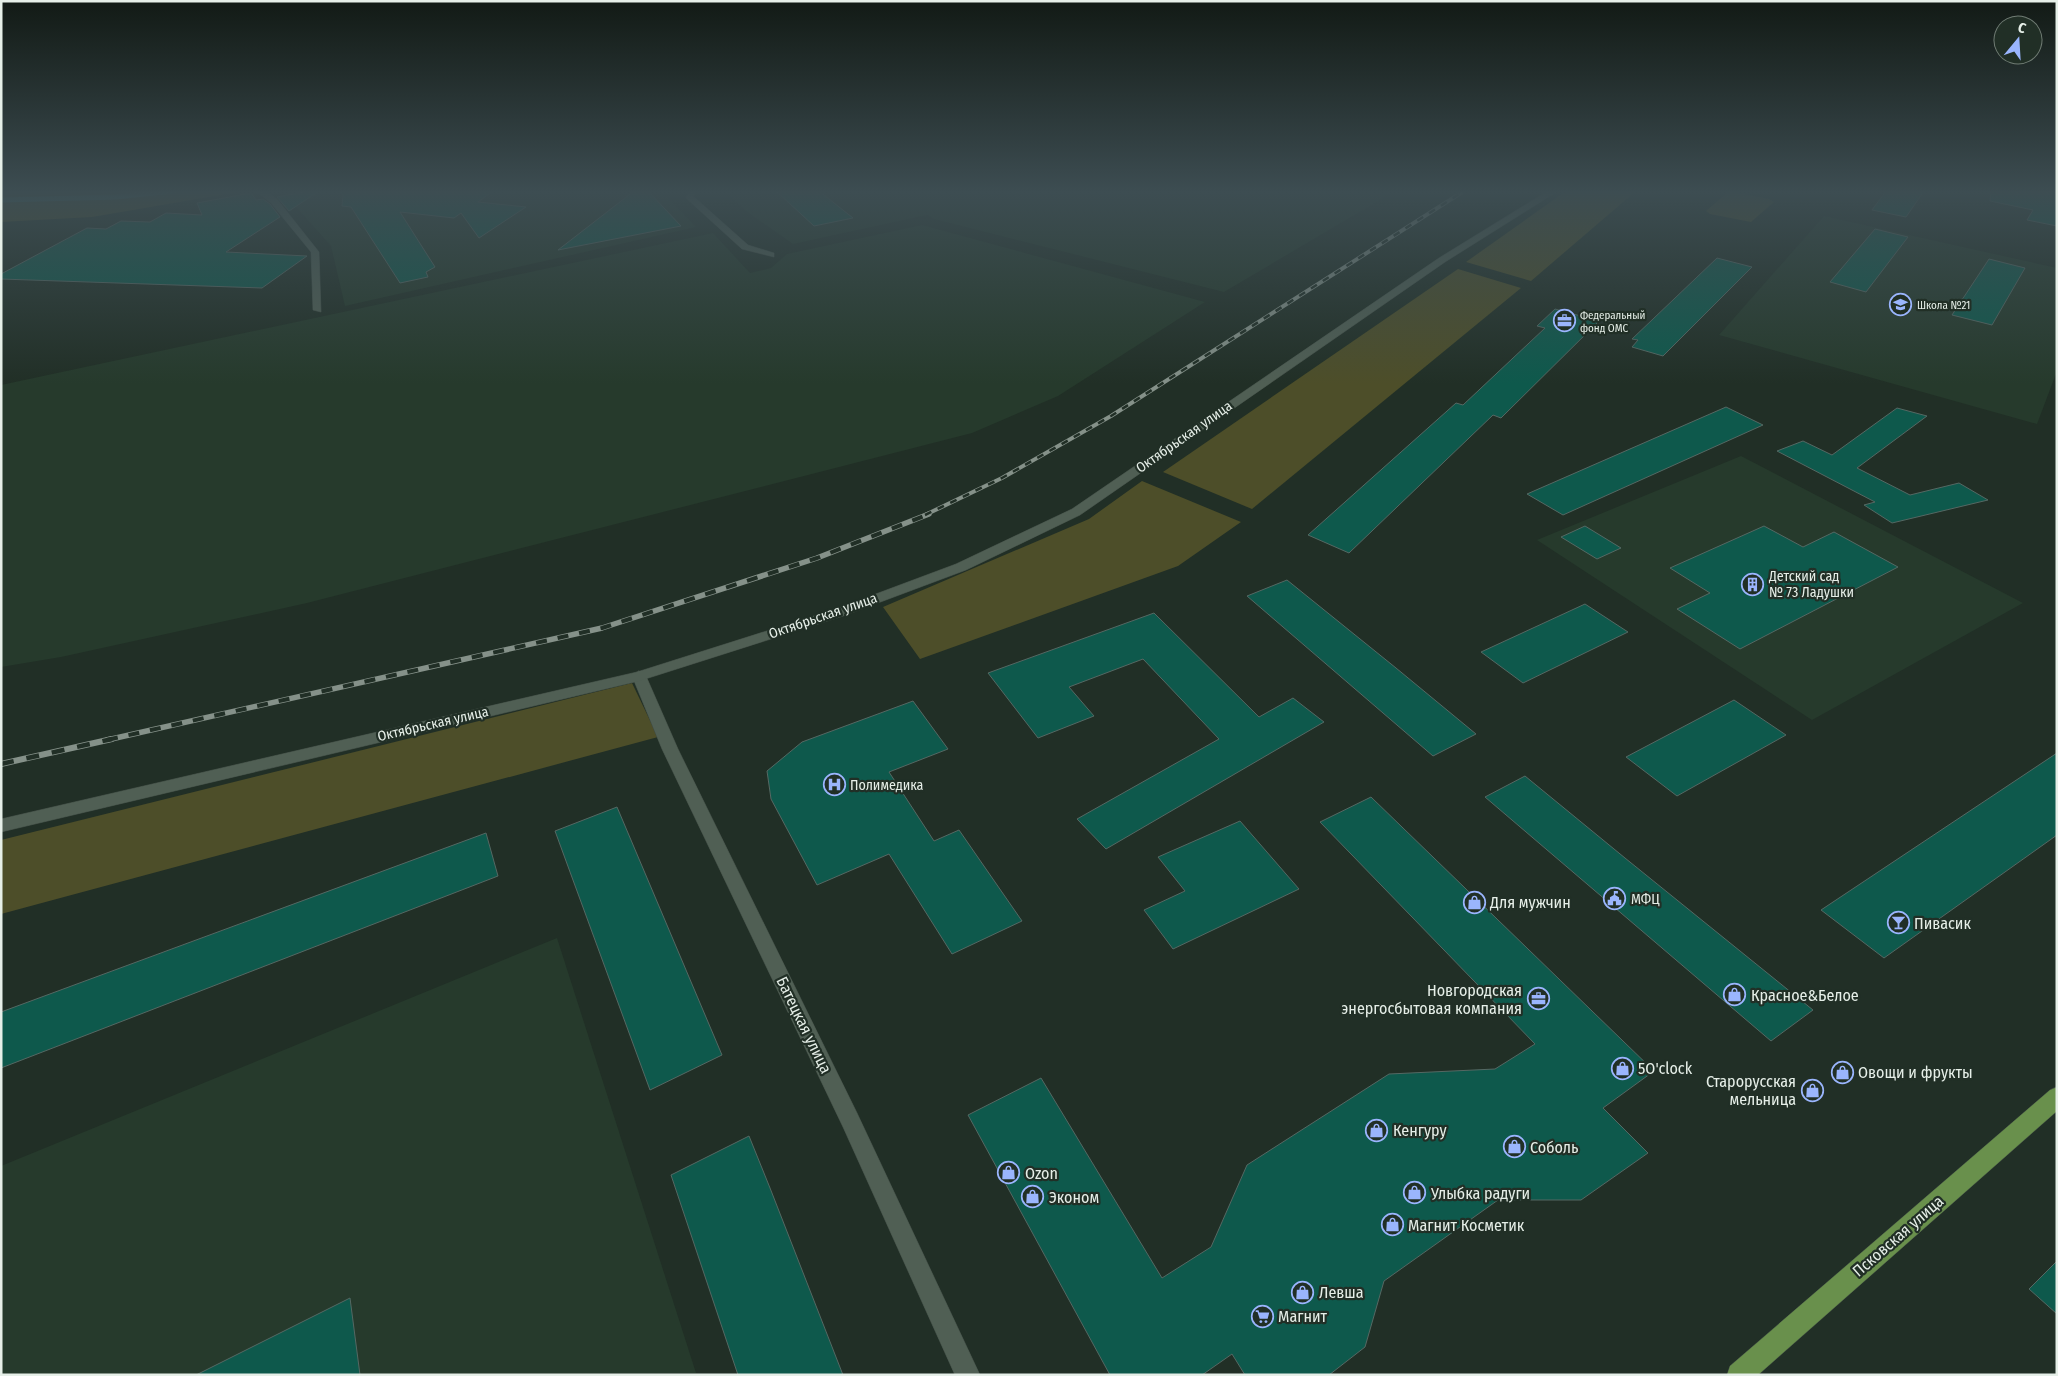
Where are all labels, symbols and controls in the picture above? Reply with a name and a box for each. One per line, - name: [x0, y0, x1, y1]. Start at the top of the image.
- north arrow: [1993, 15, 2043, 65]
- text: С: [2016, 19, 2029, 38]
- school or university icon: Школа №21: [1889, 293, 1913, 317]
- place label: Школа №21: [1917, 299, 1970, 312]
- office icon: Федеральный фонд ОМС: [1552, 309, 1576, 333]
- place label: Федеральный фонд ОМС: [1580, 309, 1645, 335]
- street label: Октябрьская улица: [1133, 397, 1235, 476]
- place label: Детский сад № 73 Ладушки: [1768, 568, 1854, 601]
- building icon: Детский сад № 73 Ладушки: [1741, 572, 1765, 596]
- street label: Октябрьская улица: [767, 589, 880, 643]
- street label: Октябрьская улица: [376, 703, 490, 745]
- hospital icon: Полимедика: [822, 773, 846, 797]
- place label: Полимедика: [850, 777, 924, 794]
- public building icon: МФЦ: [1603, 887, 1627, 911]
- shop icon: Для мужчин: [1462, 890, 1486, 914]
- place label: МФЦ: [1631, 891, 1660, 908]
- place label: Для мужчин: [1489, 893, 1571, 912]
- bar icon: Пивасик: [1886, 911, 1910, 935]
- place label: Пивасик: [1914, 914, 1971, 933]
- street label: Батецкая улица: [772, 974, 836, 1077]
- place label: Новгородская энергосбытовая компания: [1341, 981, 1522, 1018]
- shop icon: Красное&Белое: [1723, 983, 1747, 1007]
- place label: Красное&Белое: [1751, 986, 1859, 1005]
- office icon: Новгородская энергосбытовая компания: [1526, 987, 1550, 1011]
- shop icon: 5O'clock: [1610, 1056, 1634, 1080]
- place label: 5O'clock: [1638, 1059, 1693, 1078]
- shop icon: Овощи и фрукты: [1830, 1060, 1854, 1084]
- place label: Овощи и фрукты: [1858, 1063, 1973, 1082]
- place label: Старорусская мельница: [1706, 1072, 1796, 1109]
- shop icon: Старорусская мельница: [1800, 1078, 1824, 1102]
- shop icon: Кенгуру: [1365, 1118, 1389, 1142]
- place label: Кенгуру: [1393, 1121, 1448, 1140]
- shop icon: Соболь: [1502, 1135, 1526, 1159]
- place label: Соболь: [1530, 1138, 1578, 1157]
- shop icon: Ozon: [997, 1161, 1021, 1185]
- place label: Ozon: [1025, 1164, 1058, 1183]
- shop icon: Улыбка радуги: [1403, 1181, 1427, 1205]
- place label: Улыбка радуги: [1430, 1184, 1530, 1203]
- shop icon: Эконом: [1021, 1185, 1045, 1209]
- place label: Эконом: [1049, 1188, 1099, 1207]
- street label: Псковская улица: [1849, 1191, 1947, 1281]
- shop icon: Магнит Косметик: [1380, 1213, 1404, 1237]
- place label: Магнит Косметик: [1408, 1216, 1525, 1235]
- shop icon: Левша: [1291, 1280, 1315, 1304]
- place label: Левша: [1319, 1283, 1364, 1302]
- supermarket icon: Магнит: [1250, 1304, 1274, 1328]
- place label: Магнит: [1278, 1307, 1328, 1326]

